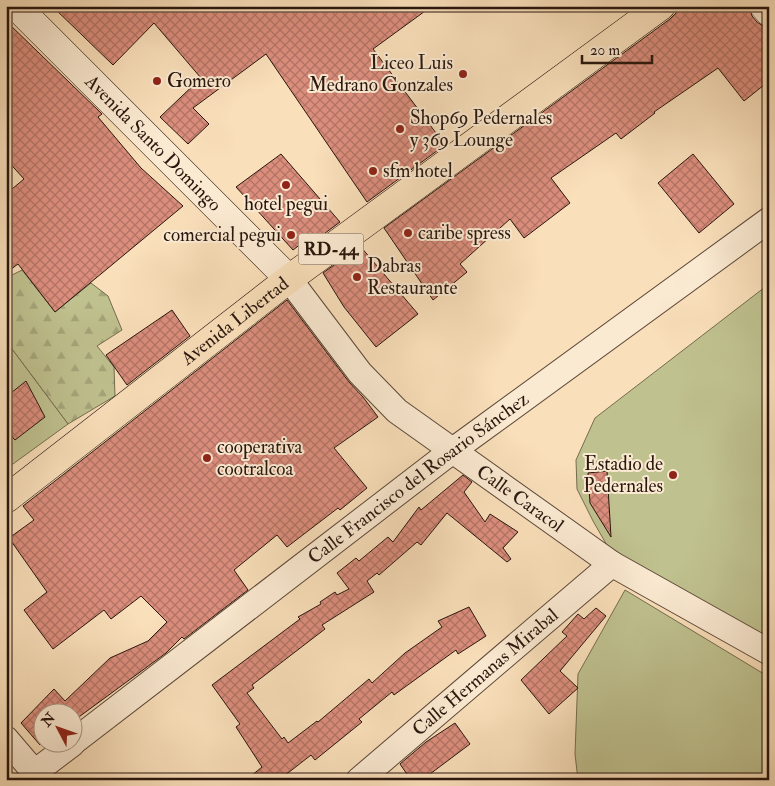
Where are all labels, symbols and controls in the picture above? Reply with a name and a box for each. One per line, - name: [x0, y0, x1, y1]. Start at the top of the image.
- scale bar: [582, 32, 652, 64]
- text: 20 m: [590, 41, 620, 60]
- place label: Liceo Luis Medrano Gonzales: [309, 51, 453, 97]
- marker: Liceo Luis Medrano Gonzales: [457, 68, 469, 80]
- street label: Avenida Santo Domingo: [79, 69, 227, 217]
- place label: Gomero: [167, 69, 231, 93]
- marker: Gomero: [151, 75, 163, 87]
- place label: Shop69 Pedernales y 369 Lounge: [410, 106, 552, 152]
- marker: Shop69 Pedernales y 369 Lounge: [394, 123, 406, 135]
- place label: sfm hotel: [383, 159, 453, 183]
- marker: sfm hotel: [367, 165, 379, 177]
- marker: hotel pegui: [280, 179, 292, 191]
- place label: hotel pegui: [244, 192, 328, 217]
- place label: caribe spress: [418, 221, 511, 246]
- place label: comercial pegui: [163, 223, 281, 248]
- marker: caribe spress: [402, 227, 414, 239]
- marker: comercial pegui: [285, 229, 297, 241]
- road number: RD-44: [298, 233, 364, 264]
- place label: Dabras Restaurante: [367, 254, 457, 300]
- street label: Avenida Libertad: [175, 271, 294, 371]
- marker: Dabras Restaurante: [351, 271, 363, 283]
- street label: Calle Francisco del Rosario Sánchez: [303, 387, 533, 569]
- place label: cooperativa cootralcoa: [217, 435, 303, 481]
- marker: cooperativa cootralcoa: [201, 452, 213, 464]
- place label: Estadio de Pedernales: [583, 452, 663, 498]
- street label: Calle Caracol: [472, 459, 569, 538]
- marker: Estadio de Pedernales: [667, 469, 679, 481]
- street label: Calle Hermanas Mirabal: [407, 603, 563, 741]
- north arrow: [32, 704, 82, 754]
- text: N: [37, 709, 59, 731]

